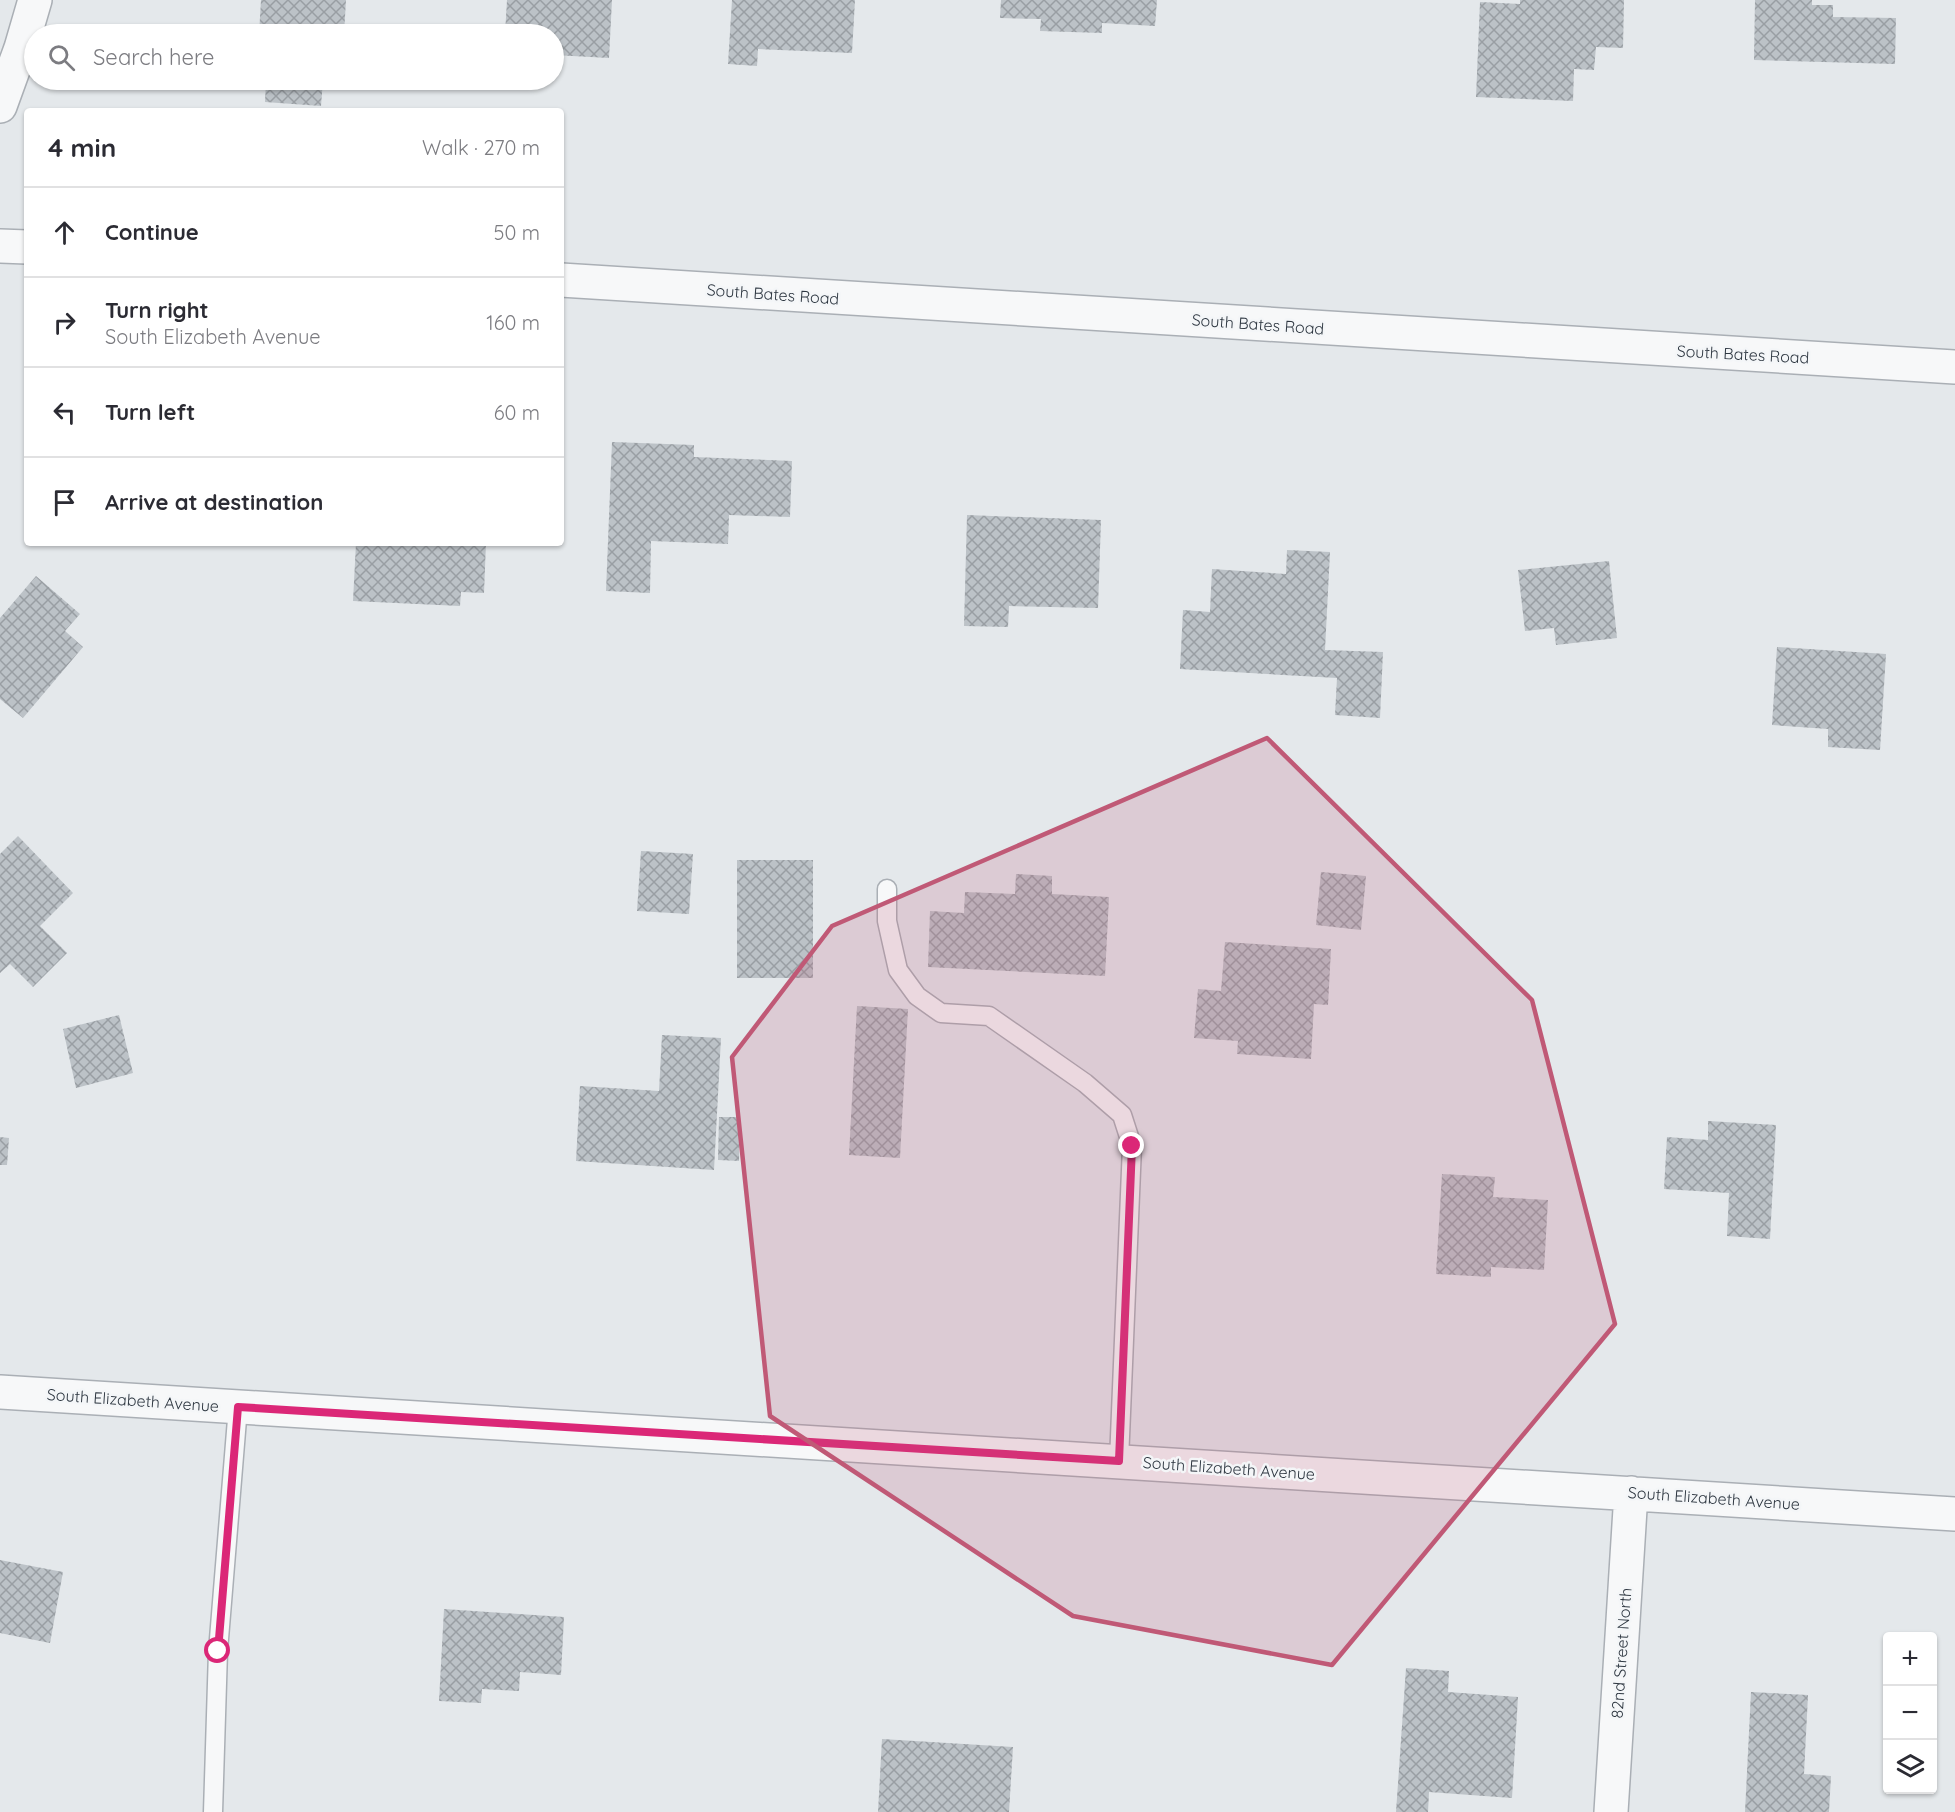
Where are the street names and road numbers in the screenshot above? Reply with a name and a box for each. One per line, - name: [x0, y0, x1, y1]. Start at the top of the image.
- street label: South Bates Road: [706, 279, 840, 309]
- street label: South Bates Road: [1191, 309, 1325, 339]
- street label: South Bates Road: [1676, 341, 1810, 367]
- street label: South Elizabeth Avenue: [46, 1384, 220, 1416]
- street label: South Elizabeth Avenue: [1142, 1452, 1316, 1484]
- street label: South Elizabeth Avenue: [1627, 1482, 1801, 1514]
- street label: 82nd Street North: [1606, 1587, 1636, 1719]

